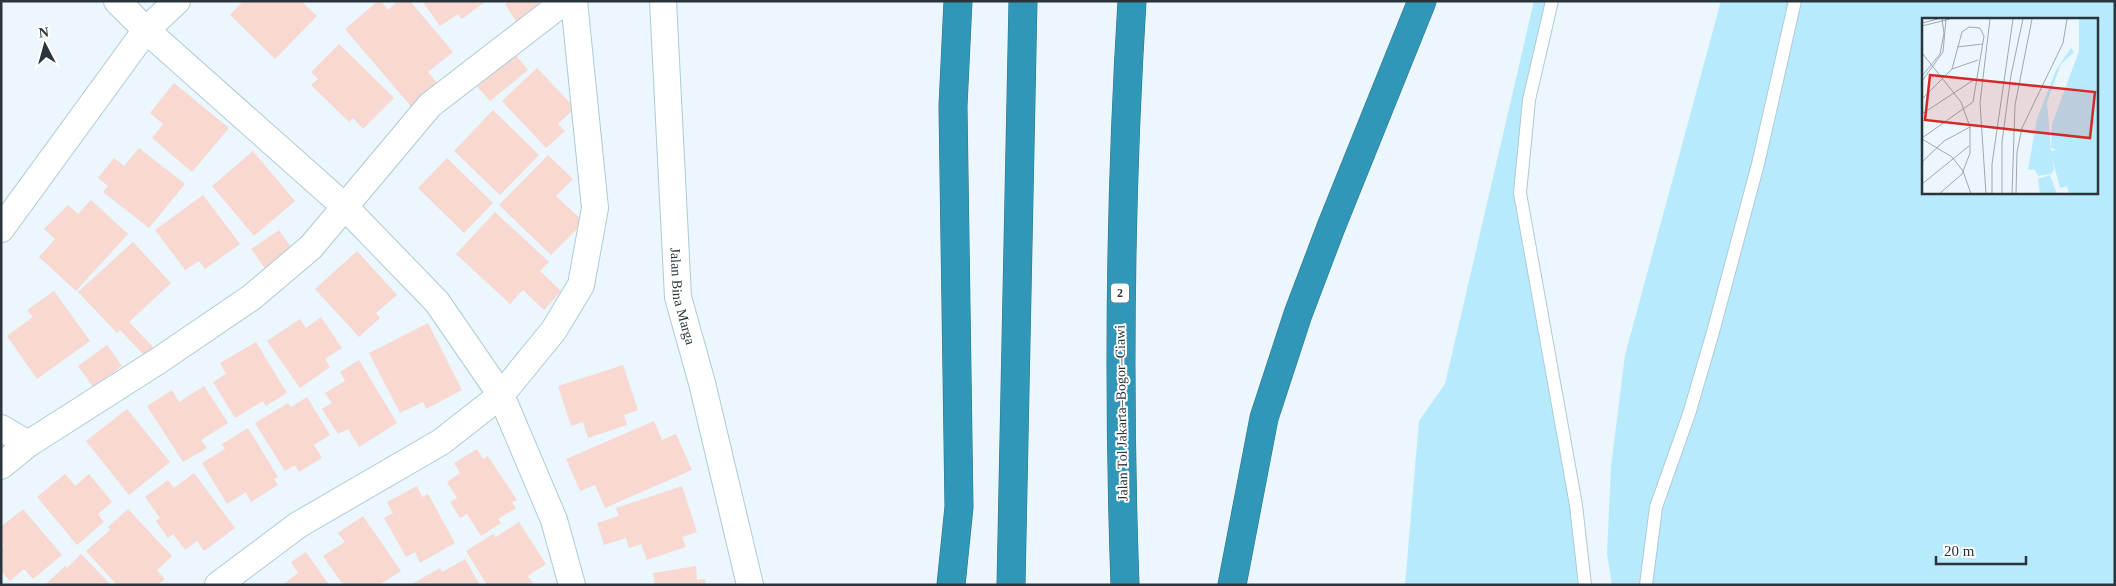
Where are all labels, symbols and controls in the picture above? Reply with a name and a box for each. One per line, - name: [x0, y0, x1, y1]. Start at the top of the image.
- inset map: [1922, 18, 2098, 194]
- north arrow: [20, 20, 70, 70]
- text: N: [38, 25, 50, 41]
- street label: Jalan Bina Marga: [667, 247, 698, 347]
- road number: 2: [1111, 284, 1129, 302]
- street label: Jalan Tol Jakarta–Bogor–Ciawi: [1112, 325, 1131, 501]
- scale bar: [1936, 534, 2026, 566]
- text: 20 m: [1944, 543, 1975, 559]

